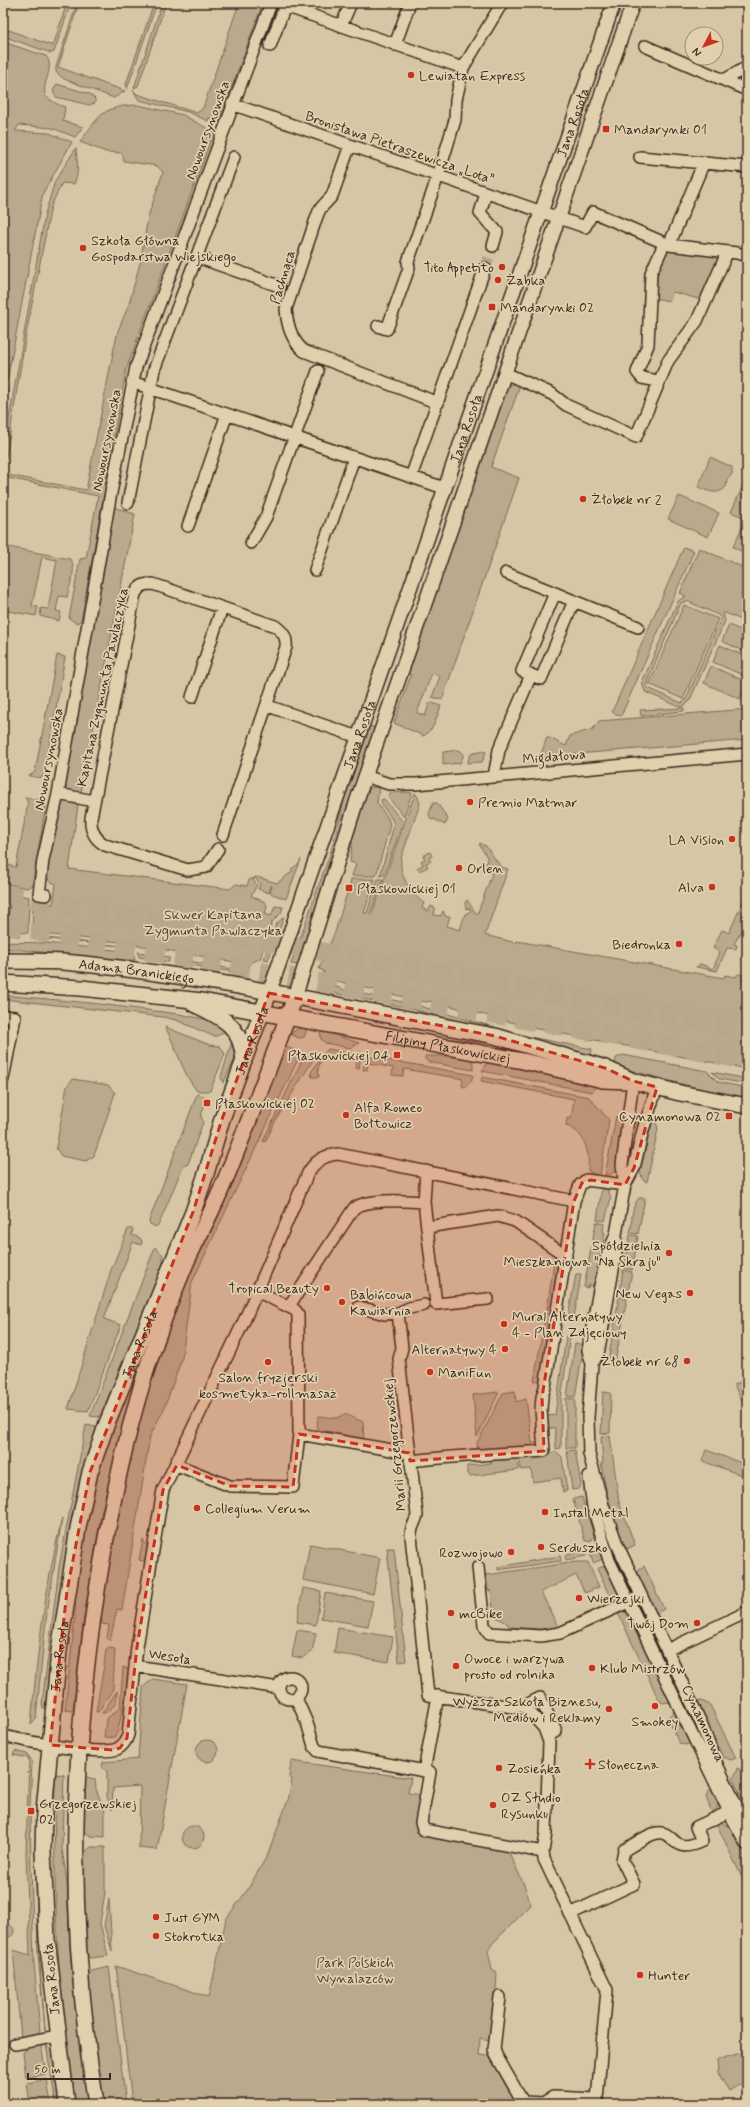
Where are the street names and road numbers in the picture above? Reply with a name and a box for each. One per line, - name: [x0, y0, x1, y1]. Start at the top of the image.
- street label: Nowoursynowska: [182, 78, 234, 182]
- street label: Jana Rosoła: [553, 85, 594, 160]
- street label: Bronisława Pietraszewicza „Lota”: [303, 107, 497, 189]
- street label: Pachnąca: [266, 248, 300, 307]
- street label: Nowoursynowska: [88, 387, 126, 493]
- street label: Jana Rosoła: [446, 391, 487, 466]
- street label: Kapitana Zygmunta Pawlaczyka: [73, 586, 133, 788]
- street label: Jana Rosoła: [340, 697, 381, 772]
- street label: Nowoursynowska: [30, 706, 68, 812]
- street label: Migdałowa: [522, 745, 587, 771]
- street label: Adama Branickiego: [78, 956, 196, 990]
- street label: Jana Rosoła: [231, 1003, 273, 1078]
- street label: Filipiny Płaskowickiej: [384, 1027, 512, 1068]
- street label: Jana Rosoła: [118, 1307, 162, 1381]
- street label: Marii Grzegorzewskiej: [379, 1377, 411, 1512]
- street label: Jana Rosoła: [47, 1619, 74, 1693]
- street label: Wesoła: [147, 1645, 192, 1669]
- street label: Cynamonowa: [677, 1682, 729, 1765]
- street label: Jana Rosoła: [39, 1942, 65, 2016]

